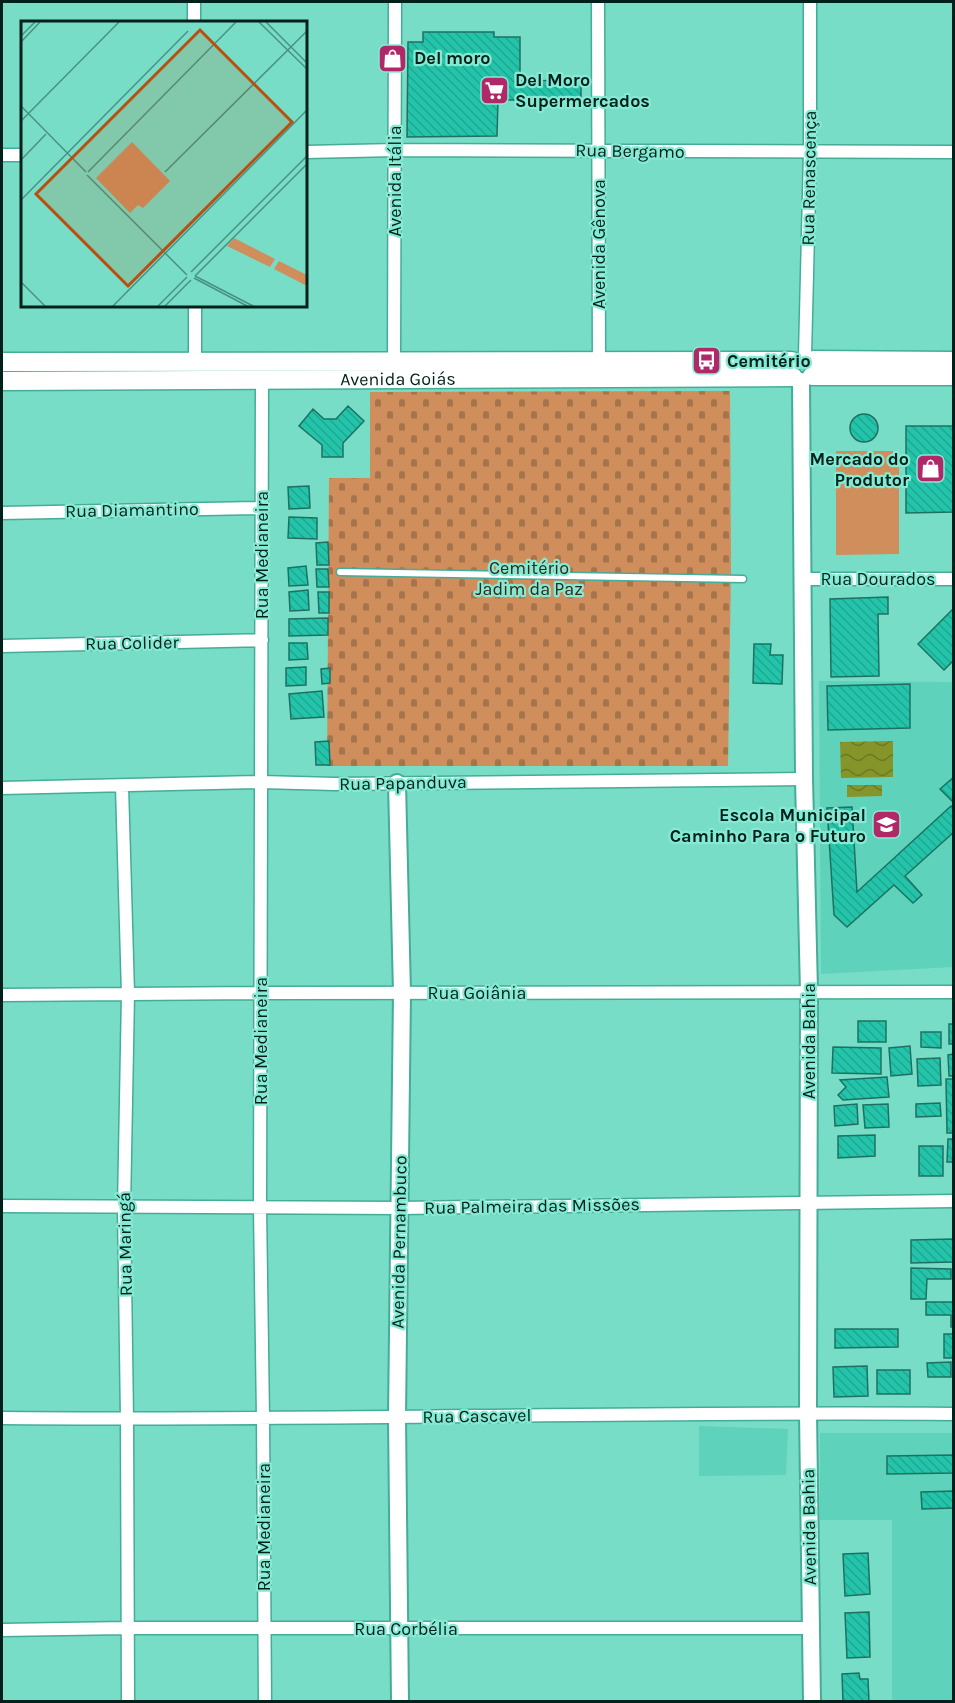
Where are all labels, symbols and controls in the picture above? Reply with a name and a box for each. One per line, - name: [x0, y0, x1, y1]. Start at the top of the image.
- inset map: [21, 21, 308, 308]
- shop icon: Del moro: [377, 42, 409, 74]
- place label: Del moro: [414, 47, 490, 69]
- place label: Del Moro Supermercados: [515, 69, 650, 112]
- supermarket icon: Del Moro Supermercados: [478, 74, 510, 106]
- street label: Rua Renascença: [797, 110, 821, 246]
- street label: Avenida Itália: [384, 125, 406, 237]
- street label: Rua Bergamo: [575, 139, 685, 163]
- street label: Avenida Gênova: [588, 179, 610, 309]
- bus stop icon: Cemitério: [690, 345, 722, 377]
- place label: Cemitério: [727, 350, 811, 372]
- street label: Avenida Goiás: [340, 368, 456, 390]
- place label: Mercado do Produtor: [810, 448, 909, 491]
- shop icon: Mercado do Produtor: [914, 453, 946, 485]
- street label: Rua Medianeira: [251, 491, 273, 619]
- street label: Rua Diamantino: [65, 498, 199, 522]
- park label: Cemitério Jadim da Paz: [475, 557, 583, 600]
- street label: Rua Dourados: [820, 568, 936, 590]
- street label: Rua Colider: [85, 631, 180, 655]
- street label: Rua Papanduva: [339, 771, 467, 795]
- place label: Escola Municipal Caminho Para o Futuro: [670, 804, 866, 847]
- school or university icon: Escola Municipal Caminho Para o Futuro: [871, 809, 903, 841]
- street label: Rua Medianeira: [250, 977, 272, 1105]
- street label: Rua Goiânia: [428, 982, 526, 1004]
- street label: Avenida Bahia: [798, 983, 820, 1099]
- street label: Avenida Pernambuco: [386, 1155, 412, 1329]
- street label: Rua Maringá: [113, 1192, 137, 1296]
- street label: Rua Palmeira das Missões: [424, 1193, 640, 1219]
- street label: Rua Cascavel: [422, 1404, 532, 1428]
- street label: Rua Medianeira: [253, 1463, 275, 1591]
- street label: Avenida Bahia: [797, 1469, 821, 1585]
- street label: Rua Corbélia: [354, 1618, 458, 1640]

